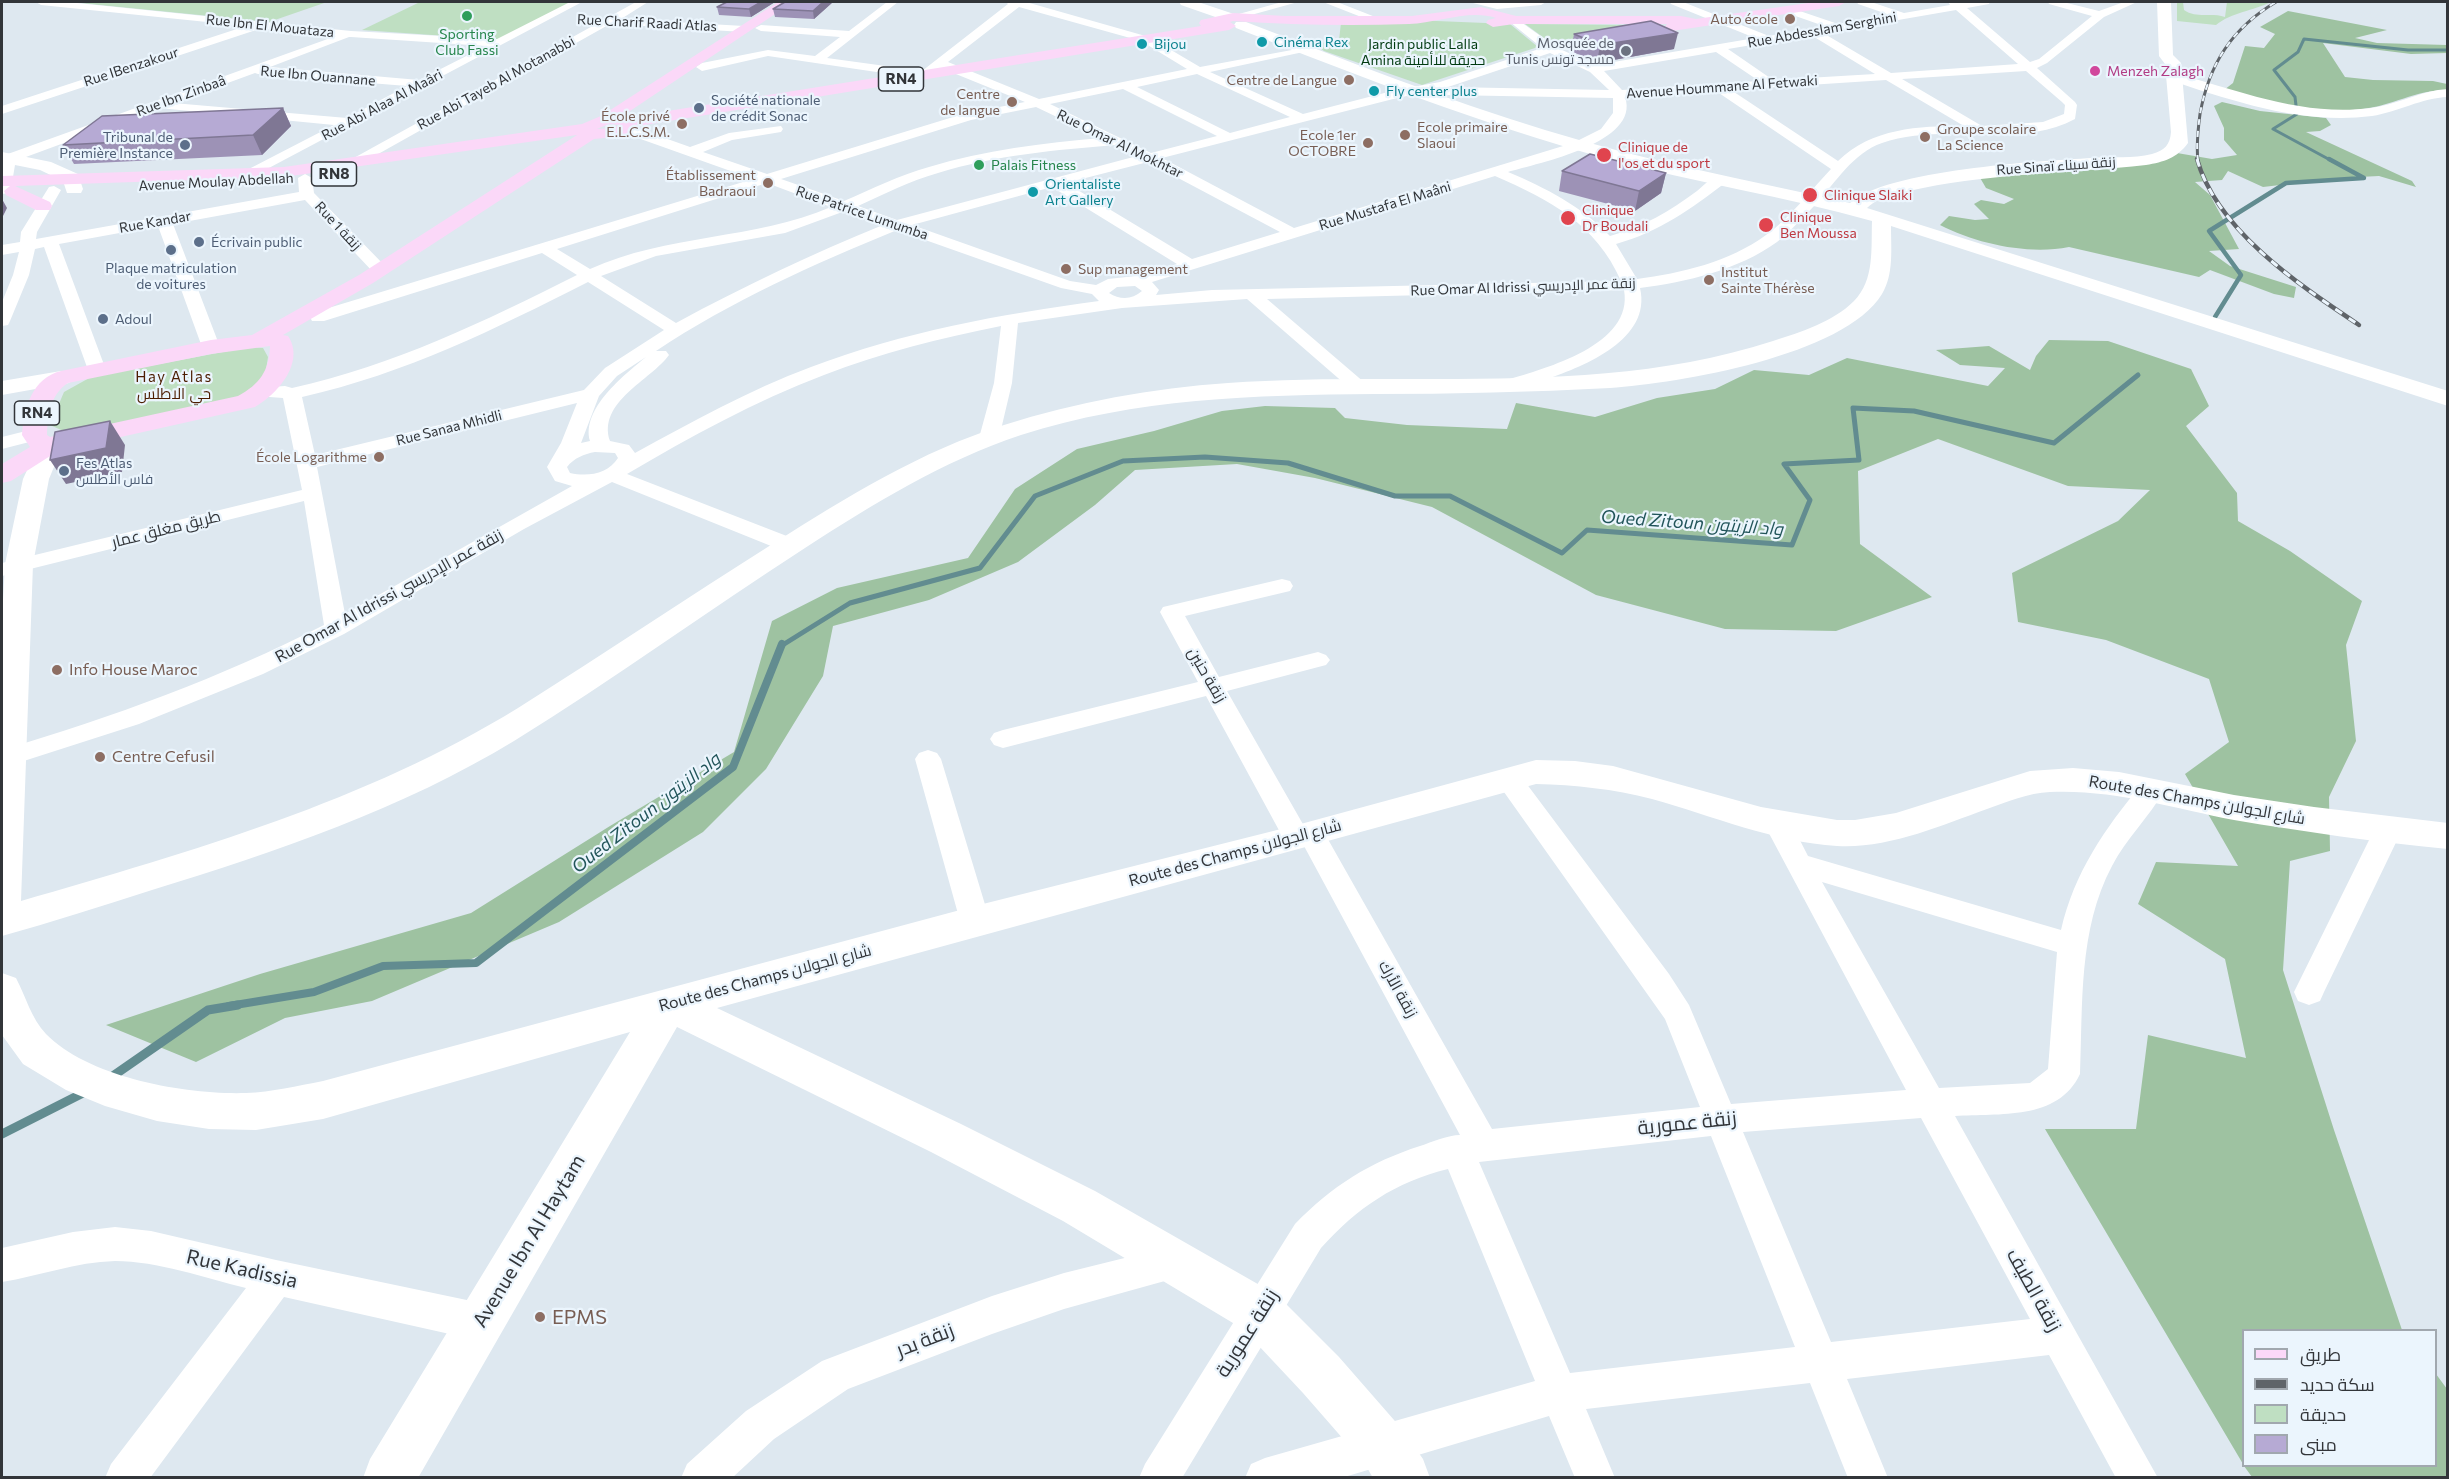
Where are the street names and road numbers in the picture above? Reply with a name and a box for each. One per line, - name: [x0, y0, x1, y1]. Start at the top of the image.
- street label: Rue Abdesslam Serghini: [1746, 9, 1898, 51]
- street label: Rue Ibn El Mouataza: [205, 11, 335, 41]
- street label: Rue Charif Raadi Atlas: [577, 11, 717, 35]
- street label: Rue Abi Tayeb Al Motanabbi: [414, 33, 578, 133]
- street label: Rue IBenzakour: [81, 44, 181, 90]
- street label: Rue Ibn Ouannane: [260, 63, 376, 89]
- street label: Rue Abi Alaa Al Maâri: [319, 66, 445, 144]
- road number: RN4: [878, 67, 924, 91]
- street label: Rue Ibn Zinbaâ: [134, 72, 228, 120]
- street label: Avenue Hoummane Al Fetwaki: [1626, 72, 1818, 102]
- street label: Rue Omar Al Mokhtar: [1054, 106, 1186, 182]
- street label: Rue Sinaï زنقة سيناء: [1996, 153, 2116, 179]
- road number: RN8: [312, 162, 356, 186]
- street label: Avenue Moulay Abdellah: [138, 170, 294, 194]
- street label: Rue Mustafa El Maâni: [1317, 178, 1453, 234]
- street label: Rue Patrice Lumumba: [794, 182, 930, 244]
- street label: Rue 1 زنقة: [311, 198, 365, 254]
- street label: Rue Kandar: [118, 207, 192, 237]
- street label: Rue Omar Al Idrissi زنقة عمر الإدريسي: [1410, 275, 1636, 299]
- road number: RN4: [15, 401, 60, 425]
- street label: Rue Sanaa Mhidli: [394, 407, 504, 449]
- street label: طريق مغلق عمار: [110, 506, 222, 552]
- street label: Rue Omar Al Idrissi زنقة عمر الإدريسي: [272, 525, 506, 667]
- street label: زنقة حنين: [1184, 644, 1230, 706]
- street label: Route des Champs شارع الجولان: [2087, 771, 2307, 829]
- street label: Route des Champs شارع الجولان: [1127, 815, 1343, 891]
- street label: Route des Champs شارع الجولان: [657, 940, 873, 1016]
- street label: زنقة الأرك: [1374, 957, 1422, 1021]
- street label: زنقة عمورية: [1636, 1106, 1738, 1140]
- street label: Avenue Ibn Al Haytam: [468, 1150, 590, 1332]
- street label: زنقة الطيف: [2001, 1244, 2067, 1336]
- street label: Rue Kadissia: [184, 1245, 300, 1293]
- street label: زنقة عمورية: [1210, 1284, 1284, 1382]
- street label: زنقة بدر: [893, 1318, 957, 1362]

